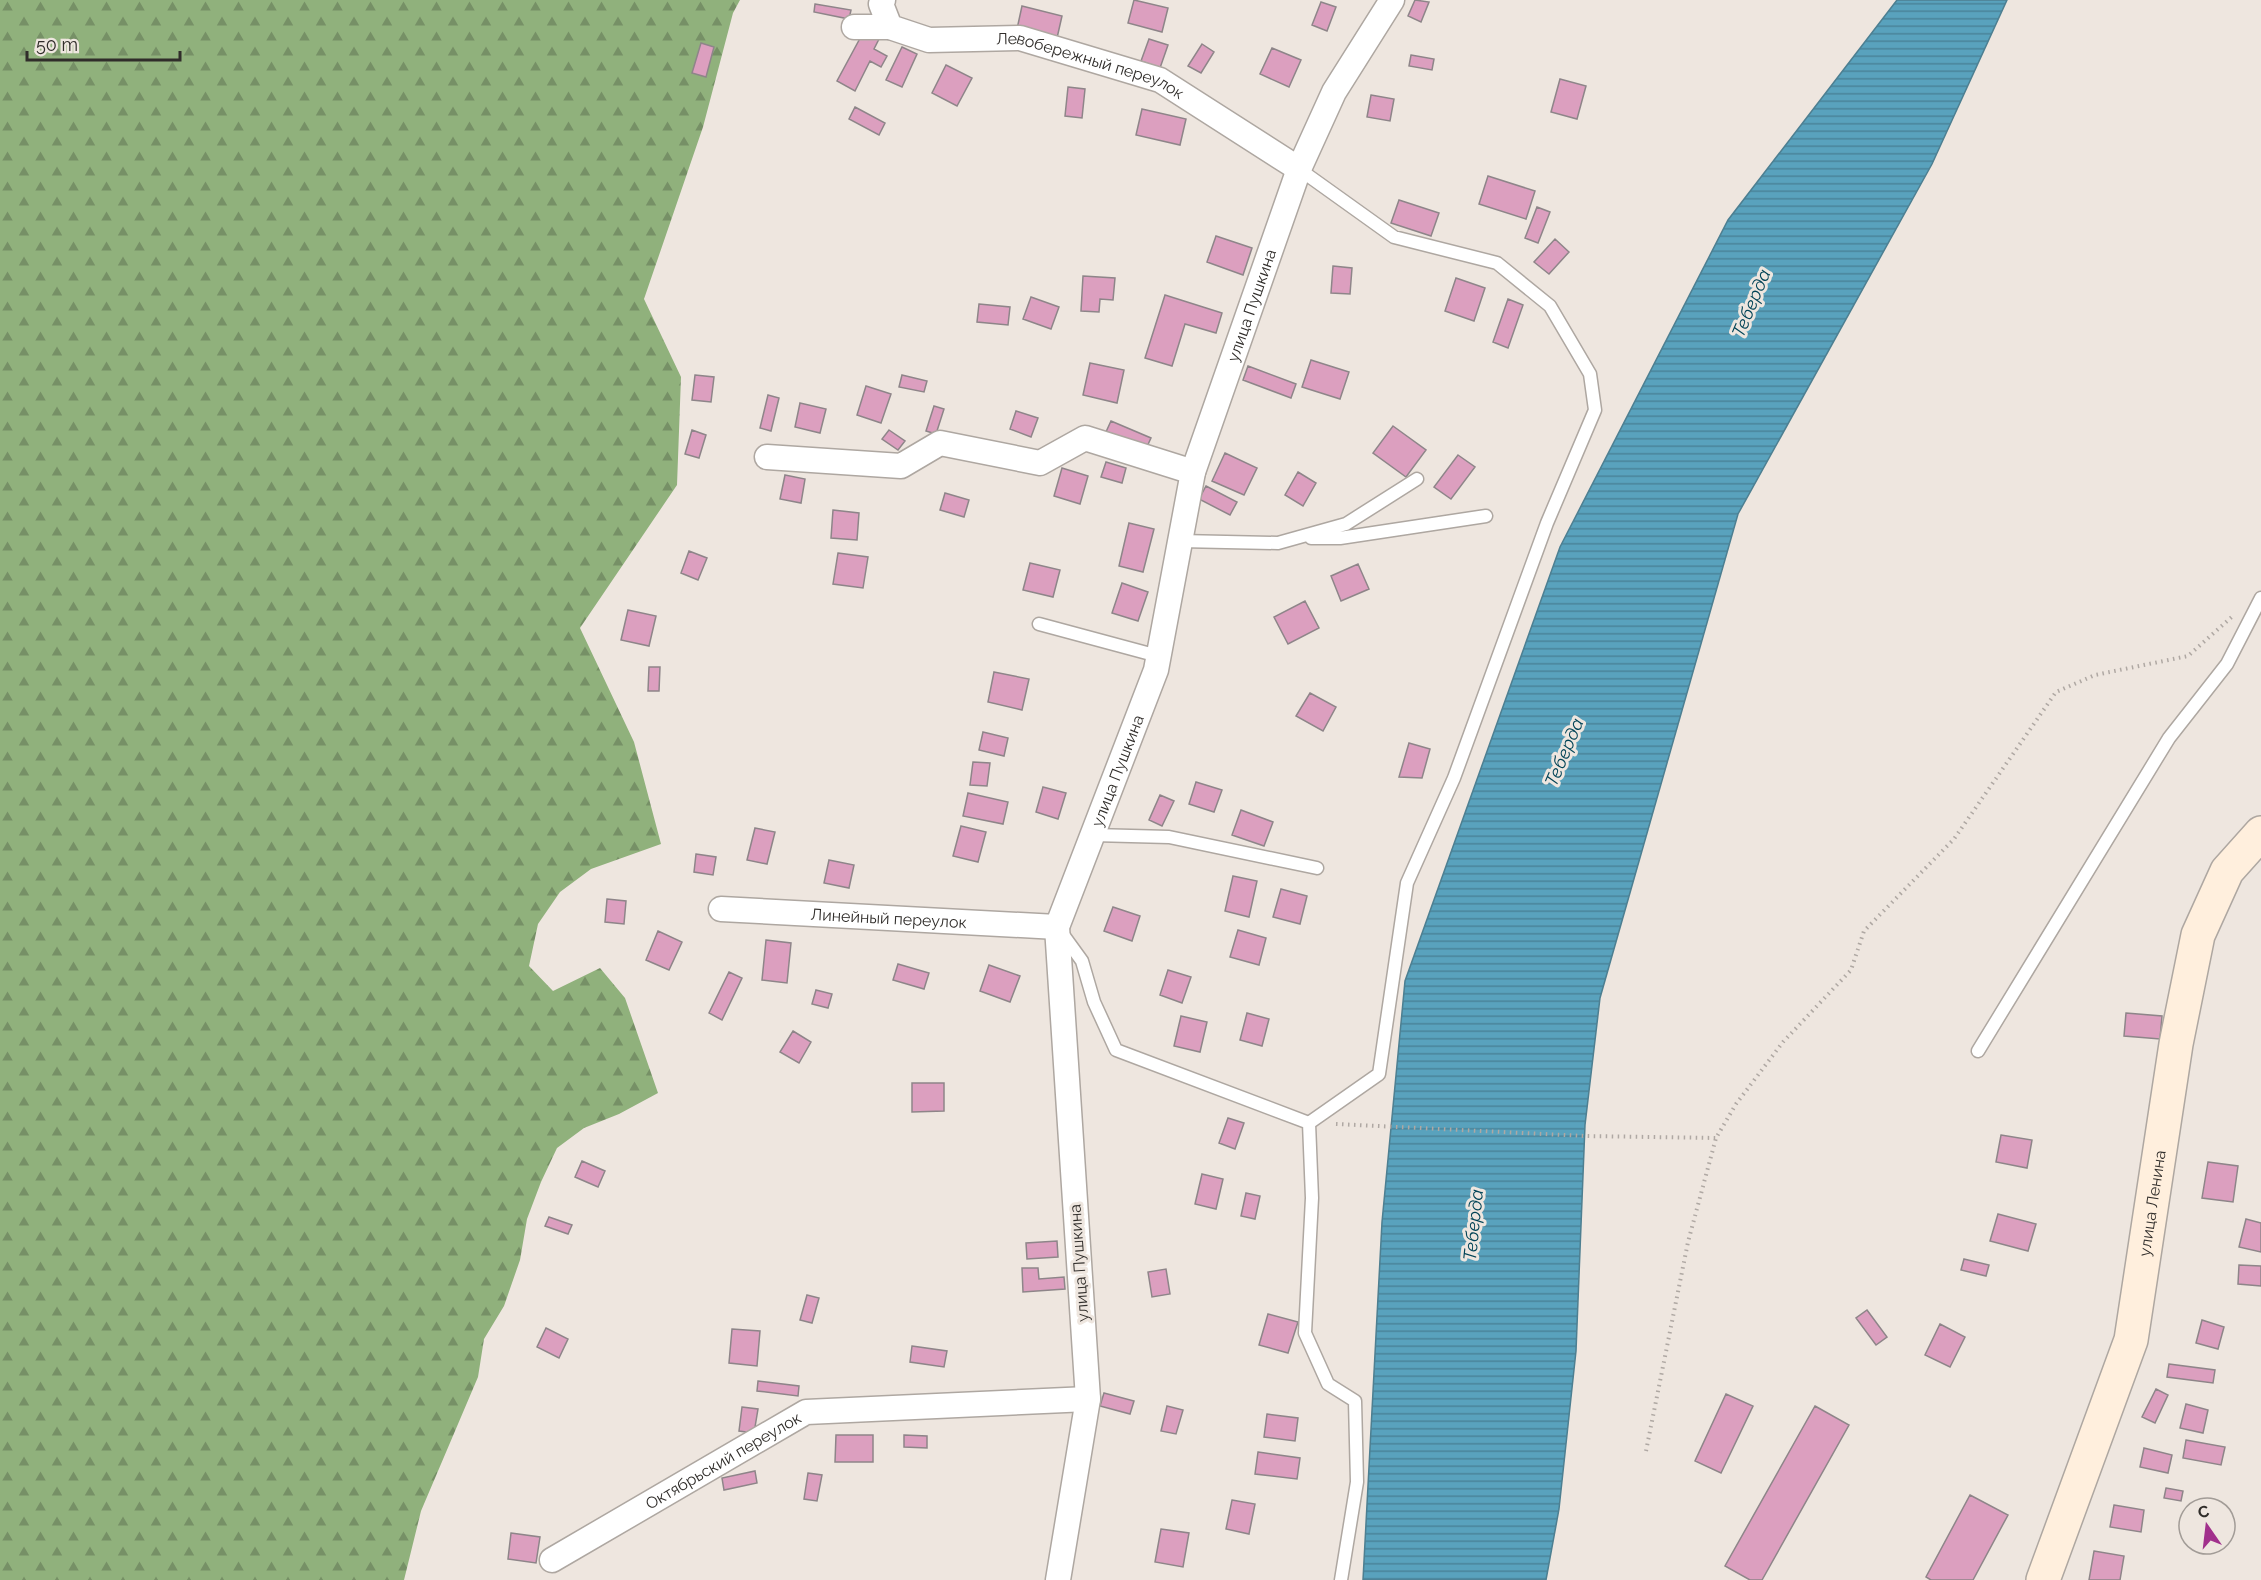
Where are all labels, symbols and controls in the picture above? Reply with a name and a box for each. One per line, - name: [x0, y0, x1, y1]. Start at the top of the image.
- scale bar: [27, 24, 180, 62]
- street label: Левобережный переулок: [996, 28, 1188, 103]
- text: 50 m: [36, 34, 78, 55]
- street label: улица Пушкина: [1223, 246, 1280, 364]
- water label: Теберда: [1727, 266, 1775, 340]
- street label: улица Пушкина: [1087, 712, 1147, 829]
- water label: Теберда: [1540, 715, 1588, 789]
- street label: Линейный переулок: [810, 904, 967, 932]
- street label: улица Ленина: [2134, 1149, 2169, 1258]
- water label: Теберда: [1459, 1188, 1487, 1262]
- street label: улица Пушкина: [1065, 1203, 1093, 1323]
- street label: Октябрьский переулок: [642, 1408, 804, 1513]
- north arrow: [2177, 1496, 2237, 1556]
- text: С: [2196, 1501, 2211, 1522]

